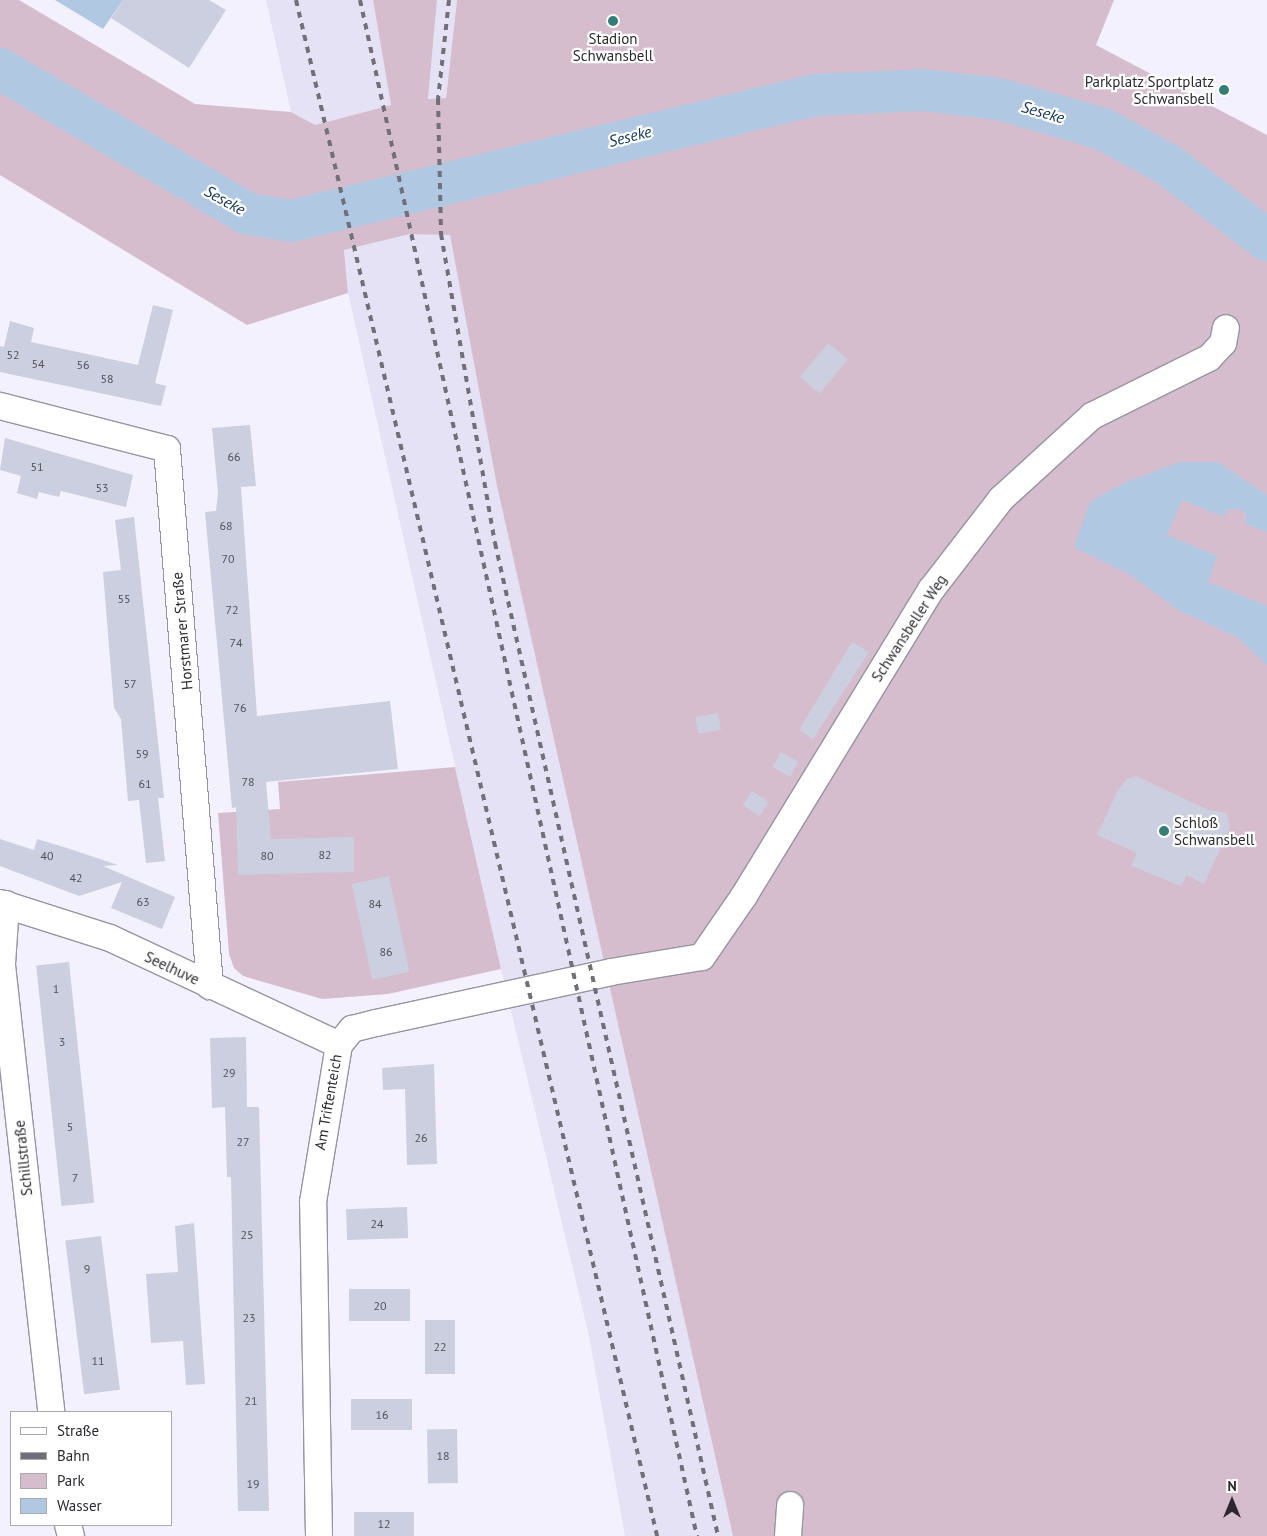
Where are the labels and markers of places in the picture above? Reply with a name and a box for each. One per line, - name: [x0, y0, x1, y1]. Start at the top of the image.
- marker: Stadion Schwansbell: [607, 15, 619, 27]
- place label: Stadion Schwansbell: [573, 29, 653, 64]
- place label: Parkplatz Sportplatz Schwansbell: [1084, 72, 1214, 107]
- marker: Parkplatz Sportplatz Schwansbell: [1218, 84, 1230, 96]
- place label: Schloß Schwansbell: [1174, 813, 1254, 848]
- marker: Schloß Schwansbell: [1158, 825, 1170, 837]

